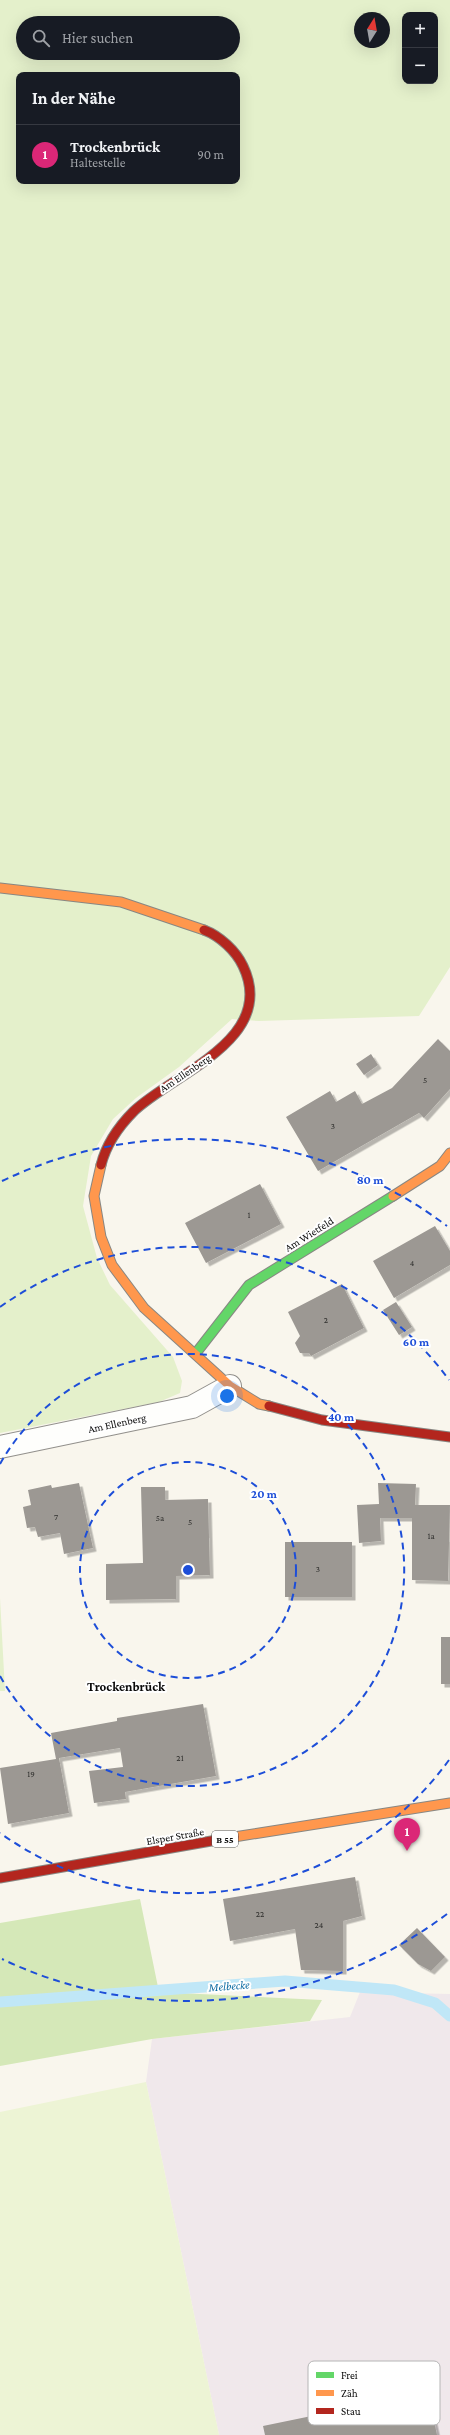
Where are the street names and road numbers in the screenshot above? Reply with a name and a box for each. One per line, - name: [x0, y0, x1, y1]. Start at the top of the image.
- street label: Am Ellenberg: [157, 1051, 214, 1095]
- street label: Am Wietfeld: [282, 1214, 336, 1254]
- street label: Am Ellenberg: [87, 1411, 148, 1436]
- street label: Elsper Straße: [145, 1825, 205, 1848]
- road number: B 55: [212, 1831, 238, 1847]

